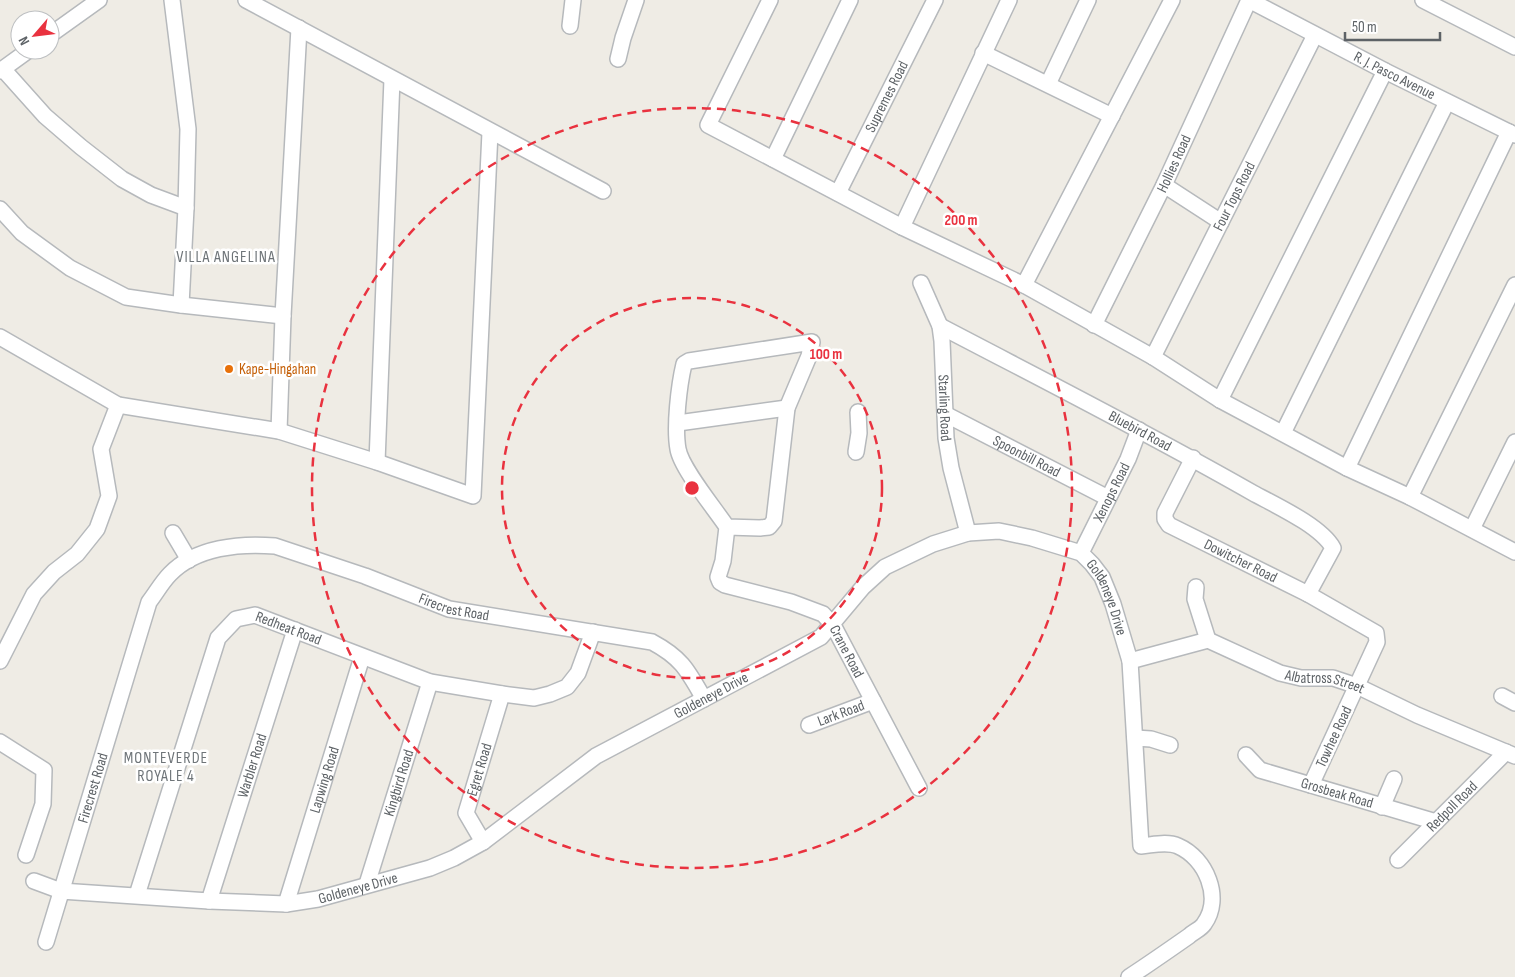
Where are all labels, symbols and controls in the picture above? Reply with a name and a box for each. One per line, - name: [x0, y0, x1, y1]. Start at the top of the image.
- north arrow: [10, 10, 60, 60]
- scale bar: [1345, 10, 1440, 42]
- text: 50 m: [1352, 18, 1377, 37]
- text: N: [15, 34, 33, 48]
- street label: R. J. Pasco Avenue: [1351, 47, 1439, 104]
- street label: Supremes Road: [861, 58, 912, 135]
- street label: Hollies Road: [1152, 132, 1195, 196]
- street label: Four Tops Road: [1209, 158, 1259, 234]
- text: 200 m: [944, 211, 978, 230]
- district label: VILLA ANGELINA: [176, 248, 276, 267]
- text: 100 m: [810, 345, 842, 364]
- place label: Kape-Hingahan: [239, 360, 316, 379]
- marker: Kape-Hingahan: [223, 363, 235, 375]
- street label: Starling Road: [934, 374, 956, 443]
- street label: Bluebird Road: [1106, 406, 1175, 455]
- street label: Spoonbill Road: [990, 431, 1064, 481]
- street label: Xenops Road: [1088, 459, 1134, 526]
- centre of rings: [683, 479, 701, 497]
- street label: Dowitcher Road: [1201, 534, 1281, 587]
- street label: Goldeneye Drive: [1082, 555, 1131, 638]
- street label: Firecrest Road: [416, 589, 491, 625]
- street label: Redheat Road: [253, 607, 324, 649]
- street label: Crane Road: [825, 622, 869, 681]
- street label: Albatross Street: [1282, 665, 1368, 698]
- street label: Goldeneye Drive: [671, 668, 751, 723]
- street label: Lark Road: [815, 696, 867, 731]
- street label: Towhee Road: [1312, 703, 1356, 771]
- street label: Warbler Road: [233, 731, 271, 800]
- street label: Egret Road: [462, 741, 496, 798]
- street label: Lapwing Road: [305, 744, 343, 815]
- street label: Kingbird Road: [379, 747, 418, 818]
- district label: MONTEVERDE ROYALE 4: [124, 749, 208, 786]
- street label: Firecrest Road: [73, 751, 112, 825]
- street label: Grosbeak Road: [1299, 773, 1376, 812]
- street label: Redpoll Road: [1422, 777, 1481, 836]
- street label: Goldeneye Drive: [316, 868, 400, 908]

